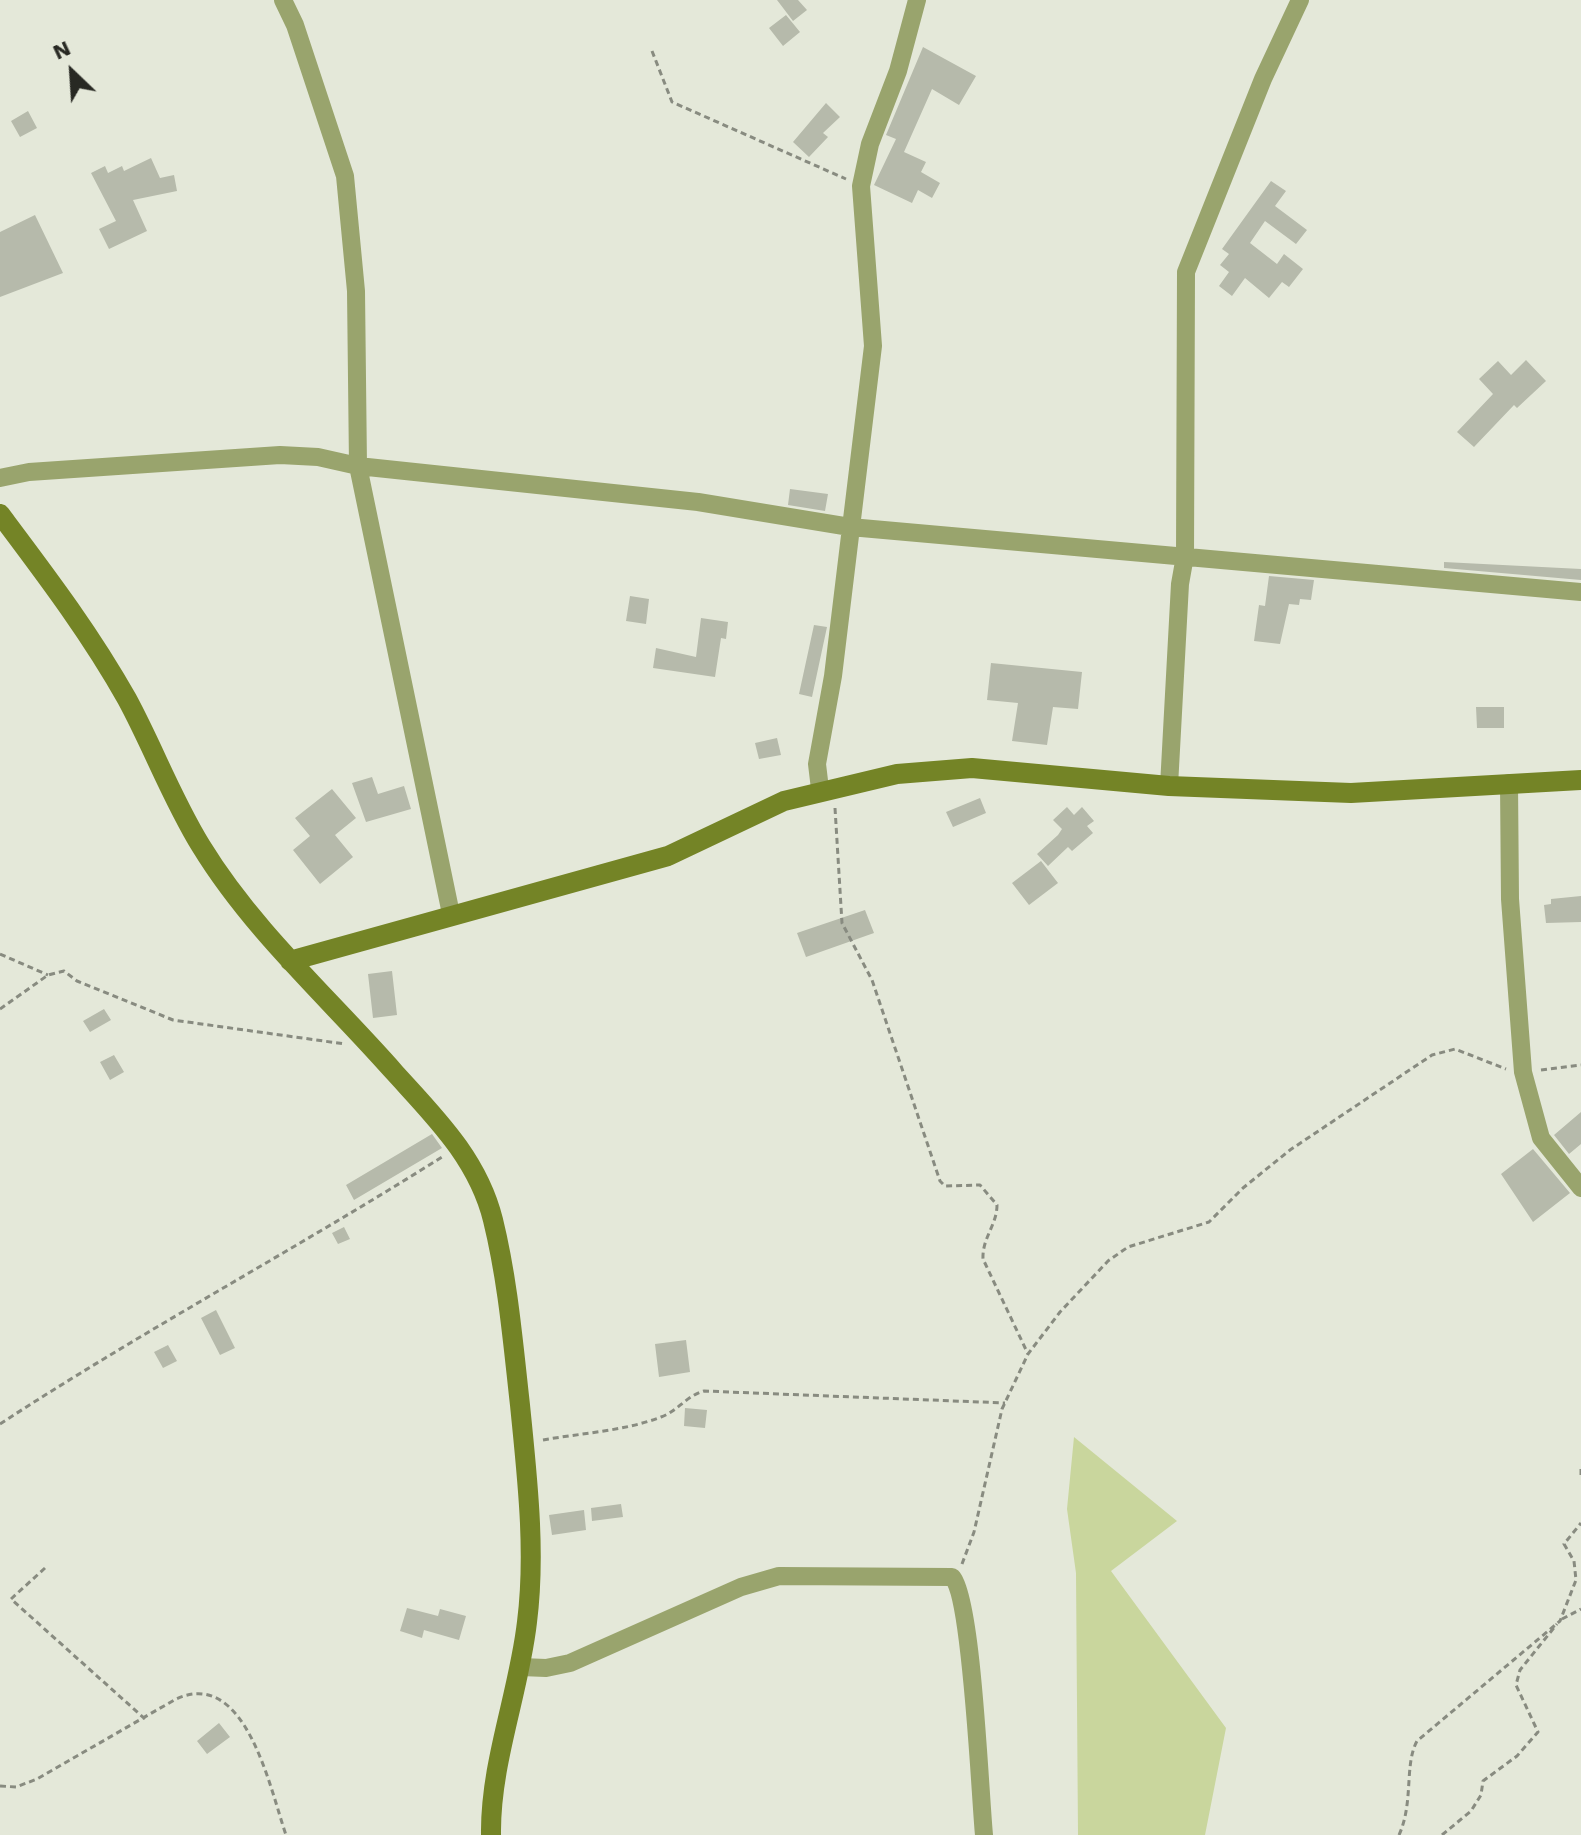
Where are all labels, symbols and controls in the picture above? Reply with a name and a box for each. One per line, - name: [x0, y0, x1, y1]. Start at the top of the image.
- north arrow: [32, 32, 112, 112]
- text: N: [49, 35, 74, 65]

